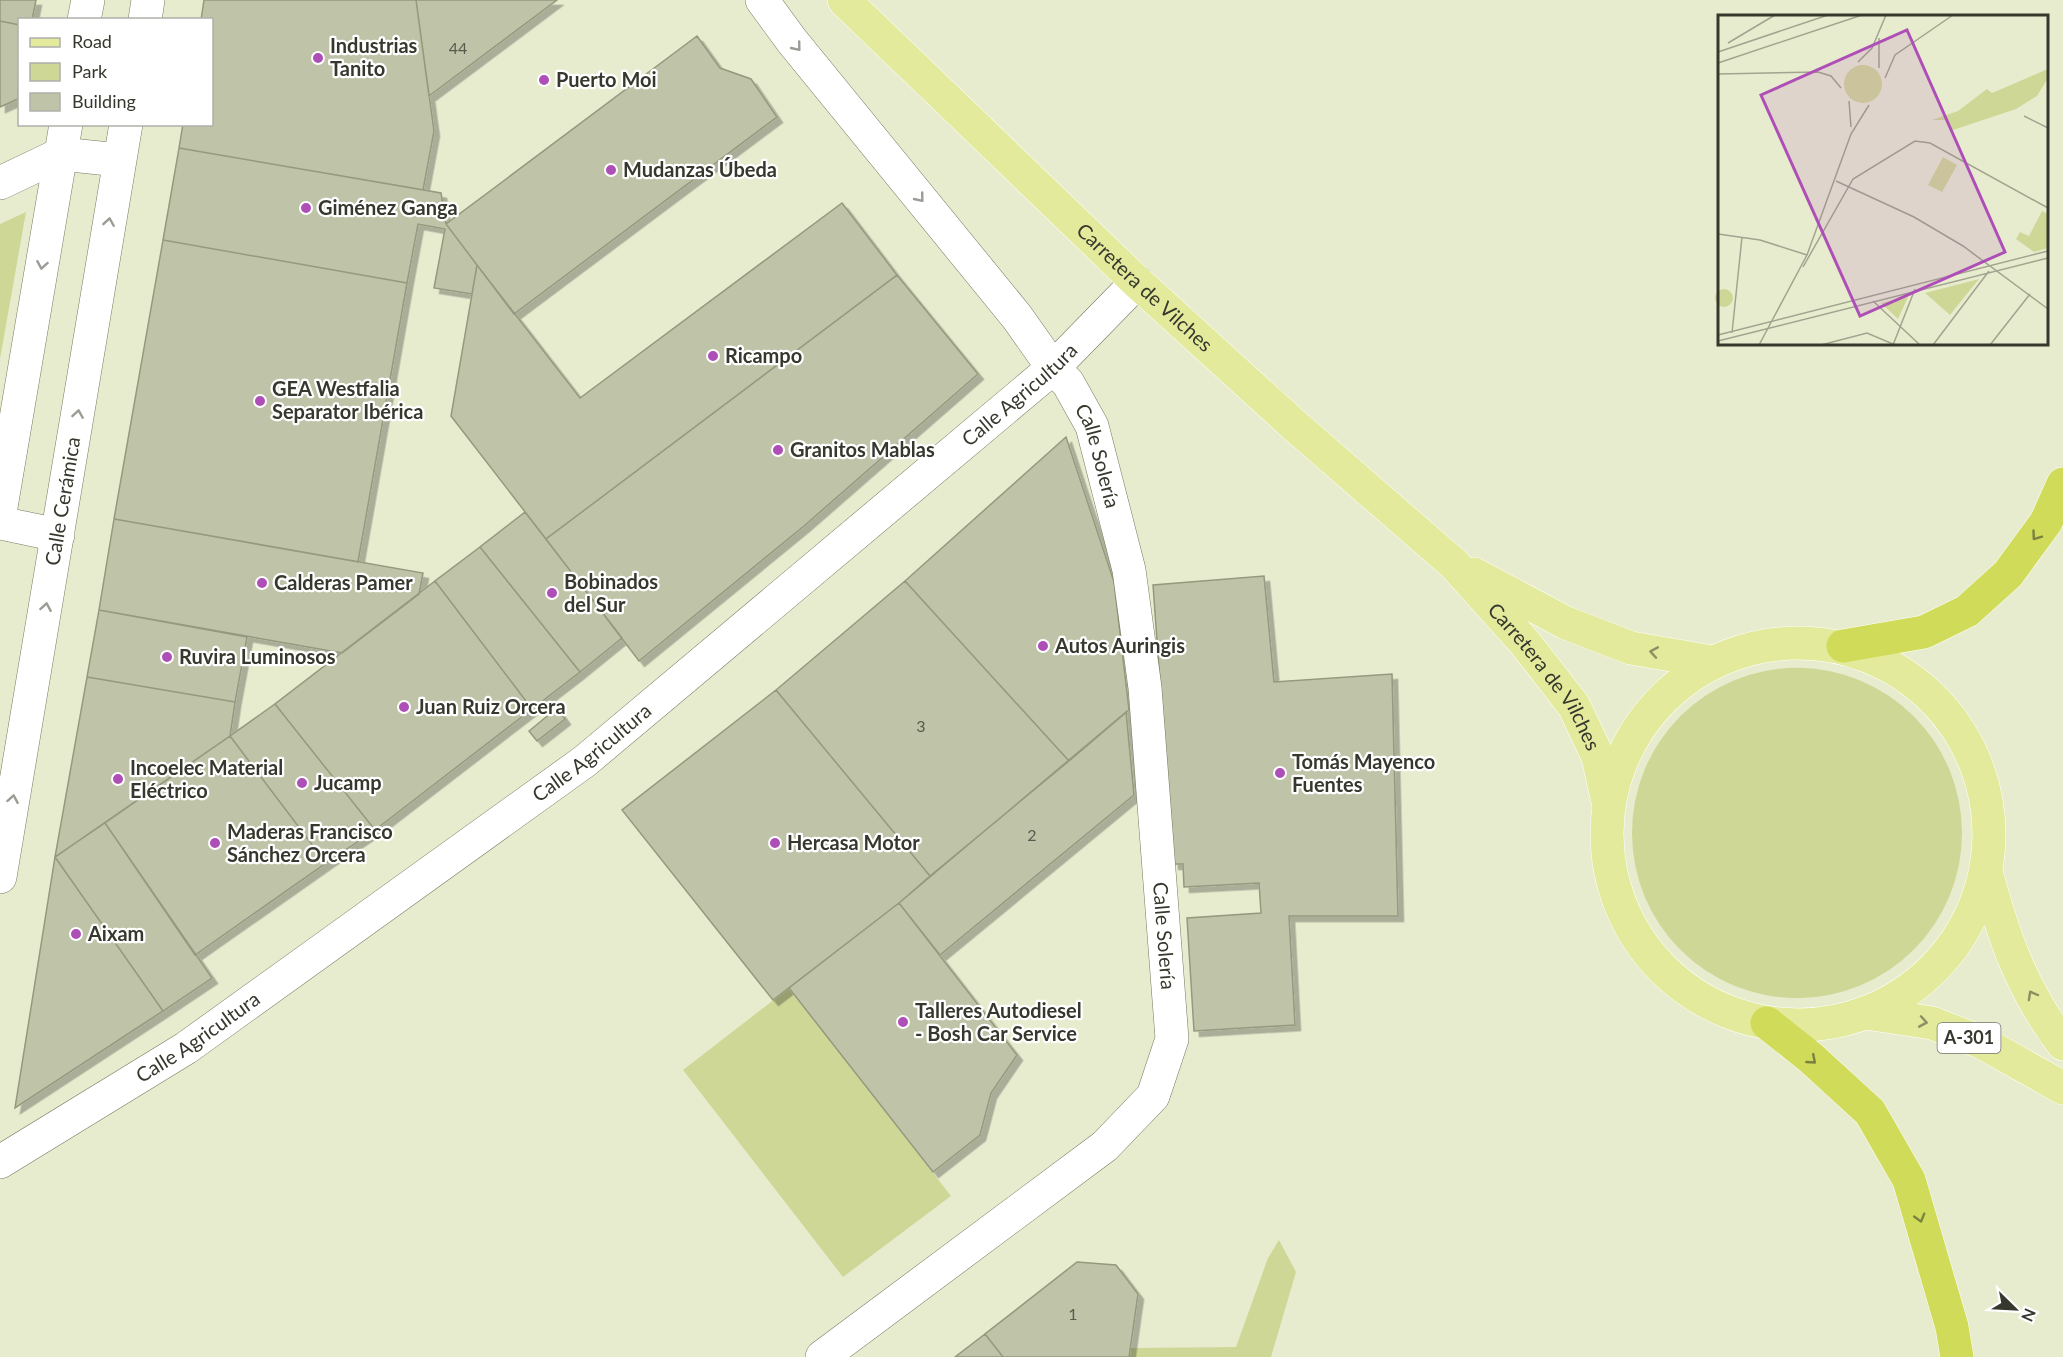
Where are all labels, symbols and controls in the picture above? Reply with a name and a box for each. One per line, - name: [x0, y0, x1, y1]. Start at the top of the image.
- inset map: [1718, 15, 2048, 345]
- legend: [18, 18, 213, 126]
- text: Road: [72, 30, 112, 52]
- place label: Industrias Tanito: [330, 33, 418, 80]
- house number: 44: [449, 38, 467, 57]
- one-way arrow: [789, 40, 800, 51]
- marker: Industrias Tanito: [311, 51, 325, 65]
- text: Park: [72, 60, 108, 82]
- place label: Puerto Moi: [556, 67, 657, 91]
- marker: Puerto Moi: [537, 73, 551, 87]
- text: Building: [72, 90, 136, 112]
- place label: Mudanzas Úbeda: [623, 157, 777, 181]
- marker: Mudanzas Úbeda: [604, 163, 618, 177]
- one-way arrow: [913, 191, 924, 202]
- place label: Giménez Ganga: [318, 195, 458, 219]
- marker: Giménez Ganga: [299, 201, 313, 215]
- one-way arrow: [103, 217, 115, 227]
- street label: Carretera de Vilches: [1072, 218, 1218, 356]
- one-way arrow: [36, 260, 49, 270]
- street label: Calle Agricultura: [956, 338, 1082, 450]
- place label: Ricampo: [725, 343, 802, 367]
- marker: Ricampo: [706, 349, 720, 363]
- place label: GEA Westfalia Separator Ibérica: [272, 376, 423, 423]
- marker: GEA Westfalia Separator Ibérica: [253, 394, 267, 408]
- street label: Calle Solería: [1071, 399, 1126, 510]
- one-way arrow: [71, 410, 83, 419]
- street label: Calle Cerámica: [39, 435, 84, 567]
- place label: Granitos Mablas: [790, 437, 935, 461]
- marker: Granitos Mablas: [771, 443, 785, 457]
- one-way arrow: [2032, 529, 2043, 540]
- place label: Bobinados del Sur: [564, 569, 658, 616]
- place label: Calderas Pamer: [274, 570, 413, 594]
- marker: Calderas Pamer: [255, 576, 269, 590]
- marker: Bobinados del Sur: [545, 586, 559, 600]
- street label: Carretera de Vilches: [1484, 597, 1606, 754]
- one-way arrow: [39, 602, 51, 611]
- place label: Autos Auringis: [1054, 633, 1185, 657]
- marker: Autos Auringis: [1036, 639, 1050, 653]
- place label: Ruvira Luminosos: [179, 644, 336, 668]
- one-way arrow: [1649, 646, 1659, 659]
- marker: Ruvira Luminosos: [160, 650, 174, 664]
- place label: Juan Ruiz Orcera: [416, 694, 566, 718]
- street label: Calle Agricultura: [527, 698, 655, 806]
- marker: Juan Ruiz Orcera: [397, 700, 411, 714]
- house number: 3: [916, 716, 926, 735]
- place label: Tomás Mayenco Fuentes: [1292, 749, 1435, 796]
- place label: Incoelec Material Eléctrico: [130, 755, 283, 802]
- marker: Tomás Mayenco Fuentes: [1273, 766, 1287, 780]
- place label: Jucamp: [314, 770, 382, 794]
- marker: Incoelec Material Eléctrico: [111, 772, 125, 786]
- marker: Jucamp: [295, 776, 309, 790]
- one-way arrow: [6, 794, 19, 804]
- place label: Maderas Francisco Sánchez Orcera: [227, 819, 393, 866]
- house number: 2: [1027, 825, 1037, 844]
- place label: Hercasa Motor: [787, 830, 920, 854]
- marker: Maderas Francisco Sánchez Orcera: [208, 836, 222, 850]
- marker: Hercasa Motor: [768, 836, 782, 850]
- street label: Calle Solería: [1149, 881, 1181, 990]
- place label: Aixam: [87, 921, 144, 945]
- marker: Aixam: [69, 927, 83, 941]
- street label: Calle Agricultura: [131, 986, 264, 1087]
- one-way arrow: [2028, 991, 2039, 1001]
- place label: Talleres Autodiesel - Bosh Car Service: [915, 998, 1082, 1045]
- marker: Talleres Autodiesel - Bosh Car Service: [896, 1015, 910, 1029]
- one-way arrow: [1918, 1015, 1928, 1028]
- road number: A-301: [1938, 1023, 2000, 1053]
- one-way arrow: [1806, 1053, 1816, 1064]
- one-way arrow: [1913, 1212, 1925, 1222]
- north arrow: [1985, 1279, 2045, 1339]
- house number: 1: [1068, 1304, 1078, 1323]
- text: N: [2018, 1306, 2040, 1325]

